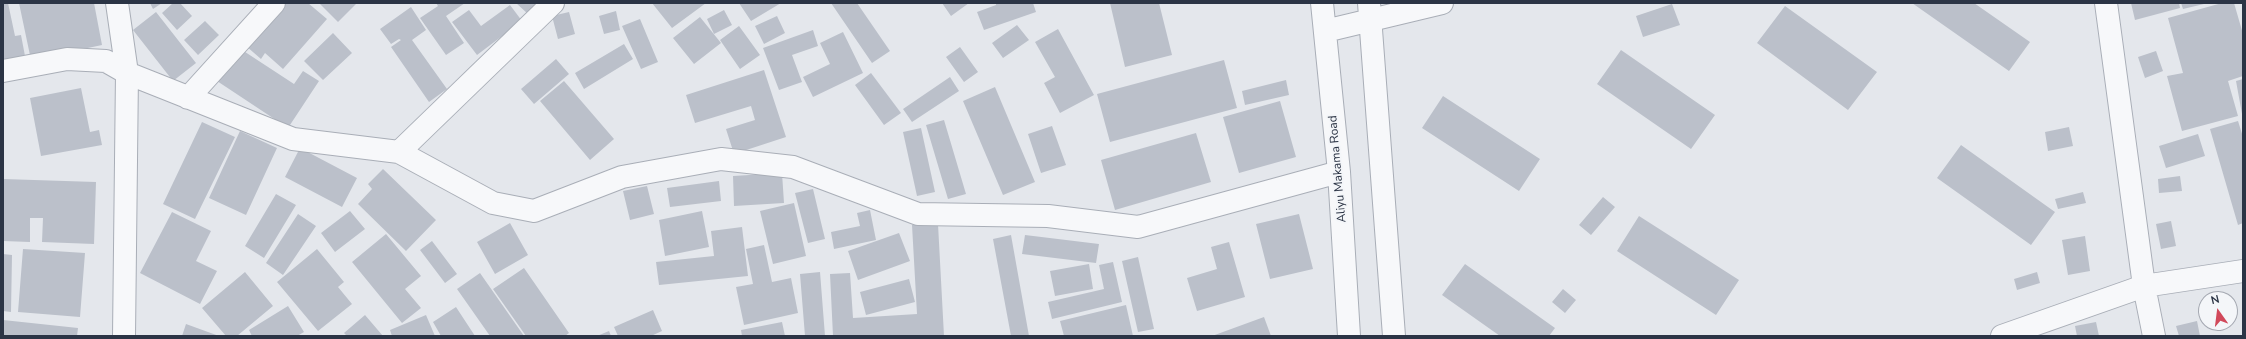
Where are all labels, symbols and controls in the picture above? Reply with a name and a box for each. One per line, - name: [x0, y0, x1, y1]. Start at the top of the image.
- street label: Aliyu Makama Road: [1326, 115, 1350, 223]
- north arrow: [2198, 291, 2238, 331]
- text: N: [2209, 292, 2221, 308]

